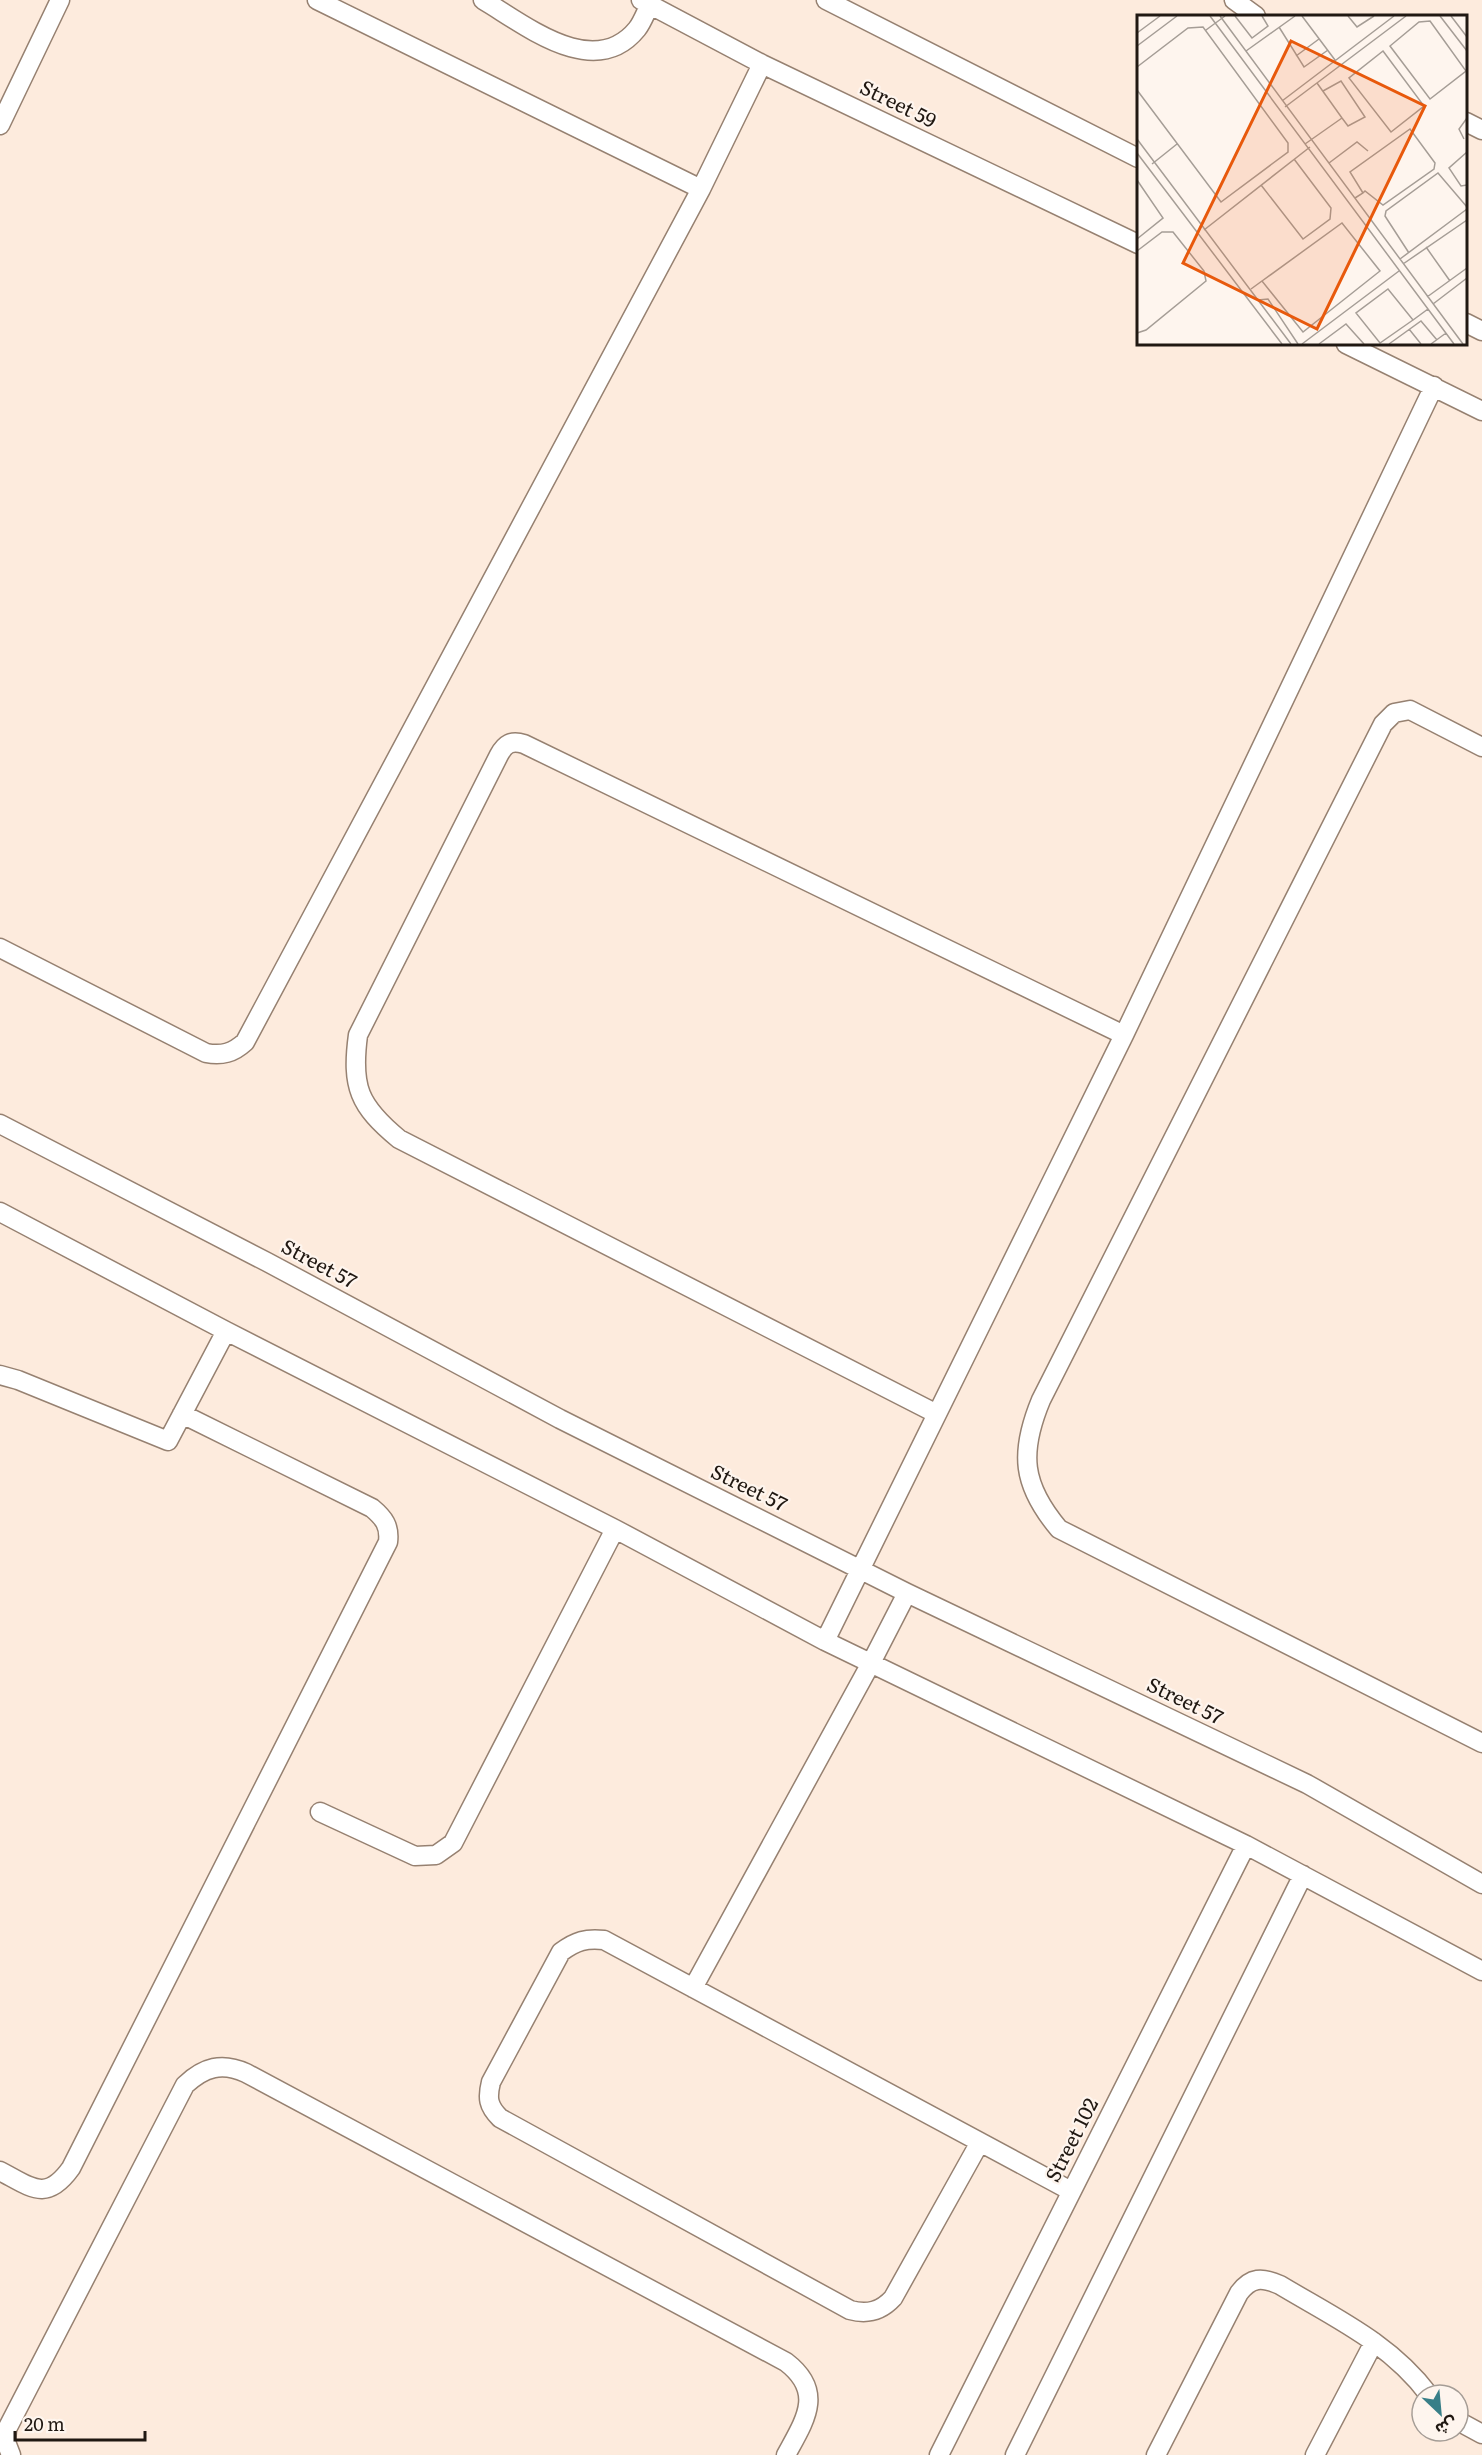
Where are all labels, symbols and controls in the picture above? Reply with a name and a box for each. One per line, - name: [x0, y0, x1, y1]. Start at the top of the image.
- inset map: [1137, 15, 1467, 345]
- street label: Street 59: [856, 71, 942, 134]
- street label: Street 57: [277, 1230, 363, 1295]
- street label: Street 57: [707, 1455, 793, 1518]
- street label: Street 57: [1143, 1668, 1229, 1731]
- street label: Street 102: [1036, 2092, 1104, 2186]
- north arrow: [1410, 2383, 1470, 2443]
- scale bar: [15, 2404, 146, 2442]
- text: 20 m: [24, 2410, 65, 2437]
- text: ش: [1432, 2412, 1462, 2443]

